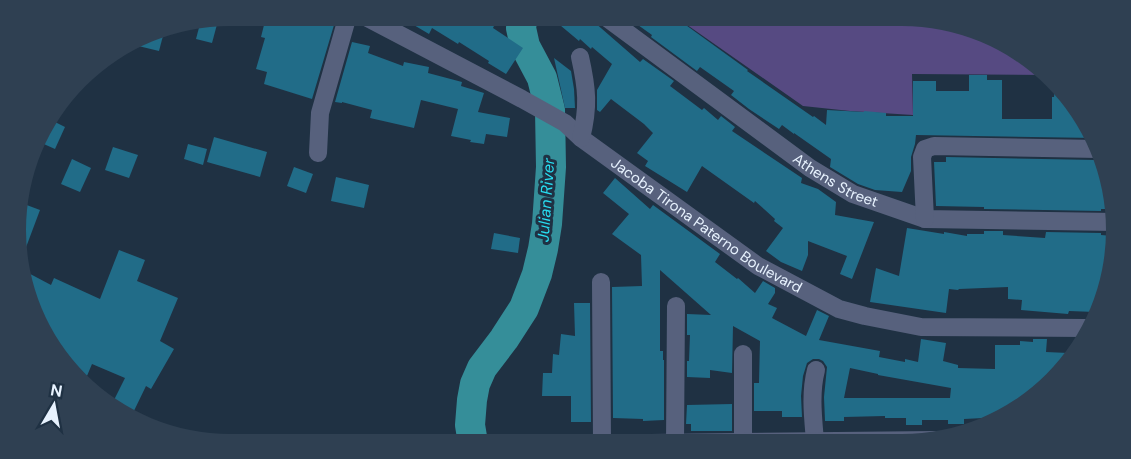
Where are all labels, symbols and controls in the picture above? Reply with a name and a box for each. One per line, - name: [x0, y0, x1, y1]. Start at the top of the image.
- street label: Athens Street: [789, 149, 881, 212]
- street label: Jacoba Tirona Paterno Boulevard: [607, 153, 806, 298]
- water label: Julian River: [533, 156, 559, 243]
- north arrow: [24, 375, 84, 435]
- text: N: [49, 379, 64, 402]

